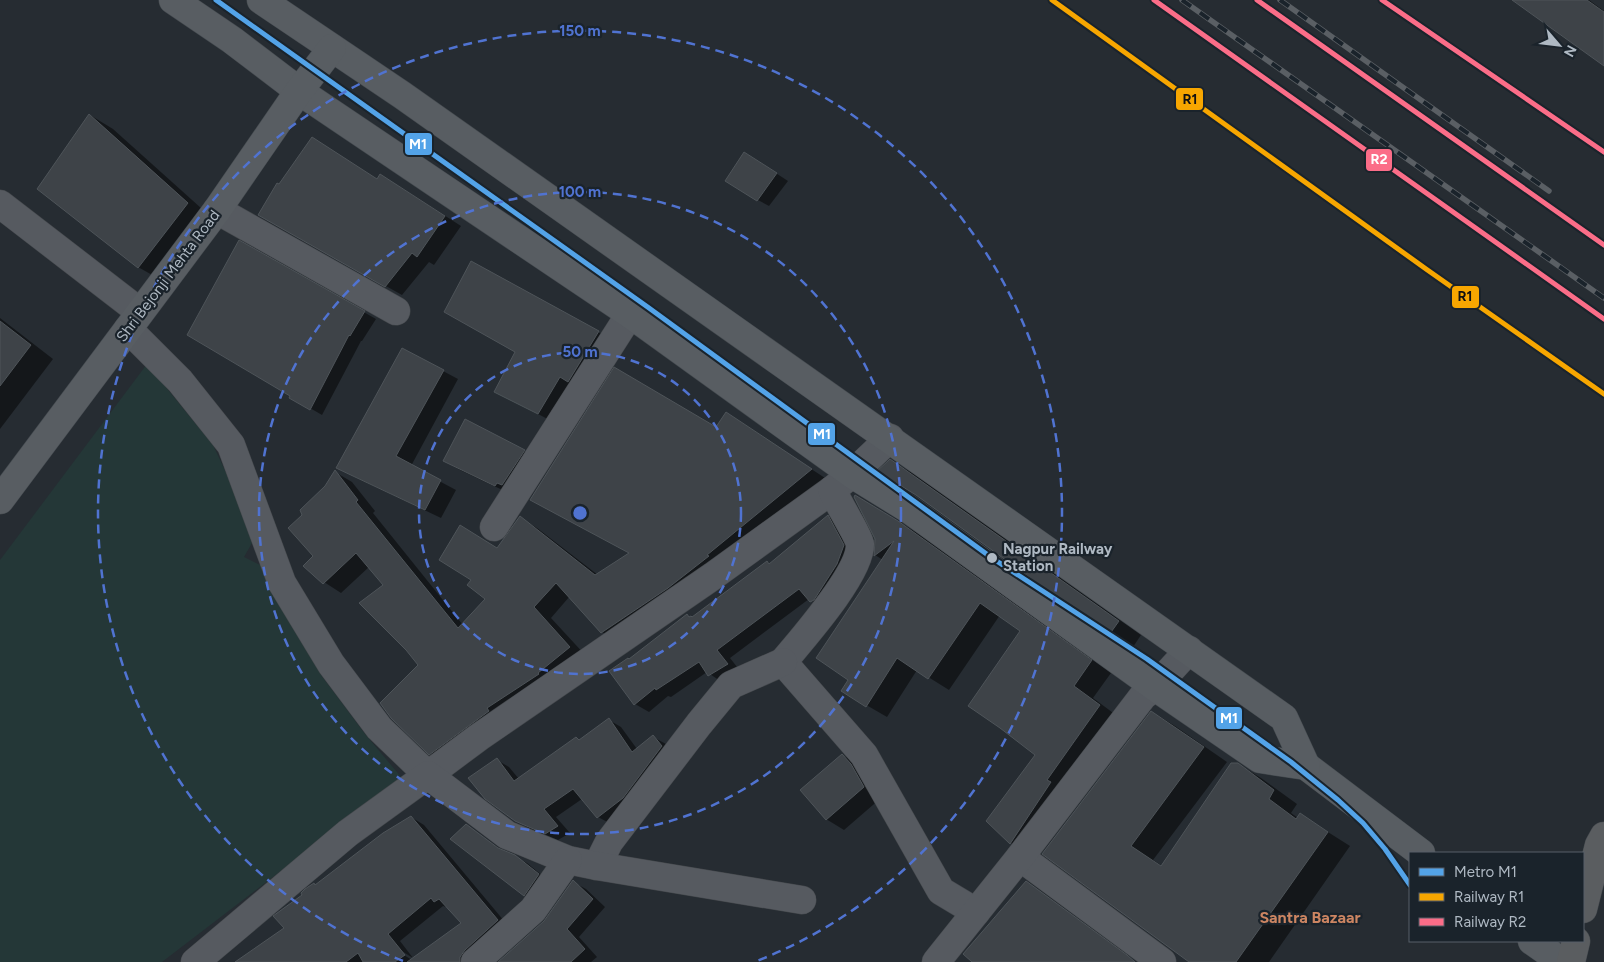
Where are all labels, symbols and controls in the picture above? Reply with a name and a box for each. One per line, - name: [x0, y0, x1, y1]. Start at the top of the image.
- north arrow: [1534, 20, 1584, 70]
- text: 150 m: [559, 22, 601, 40]
- text: N: [1560, 42, 1580, 60]
- line badge: R1: [1175, 87, 1204, 111]
- text: R1: [1183, 91, 1197, 108]
- line badge: M1: [404, 132, 433, 156]
- text: M1: [409, 136, 427, 153]
- line badge: R2: [1365, 148, 1393, 172]
- text: R2: [1370, 151, 1388, 168]
- text: 100 m: [559, 183, 601, 201]
- street label: Shri Bejonji Mehta Road: [113, 207, 223, 345]
- line badge: R1: [1451, 285, 1480, 309]
- text: R1: [1458, 288, 1472, 305]
- text: 50 m: [562, 343, 598, 361]
- line badge: M1: [807, 422, 836, 446]
- text: M1: [813, 426, 831, 443]
- centre of rings: [571, 504, 589, 522]
- place label: Nagpur Railway Station: [1003, 540, 1113, 575]
- marker: Nagpur Railway Station: [985, 551, 999, 565]
- line badge: M1: [1215, 706, 1243, 730]
- text: M1: [1220, 710, 1238, 727]
- legend: [1409, 852, 1584, 942]
- text: Metro M1: [1454, 863, 1517, 881]
- text: Railway R1: [1454, 888, 1524, 906]
- district label: Santra Bazaar: [1259, 908, 1361, 927]
- text: Railway R2: [1454, 913, 1526, 931]

